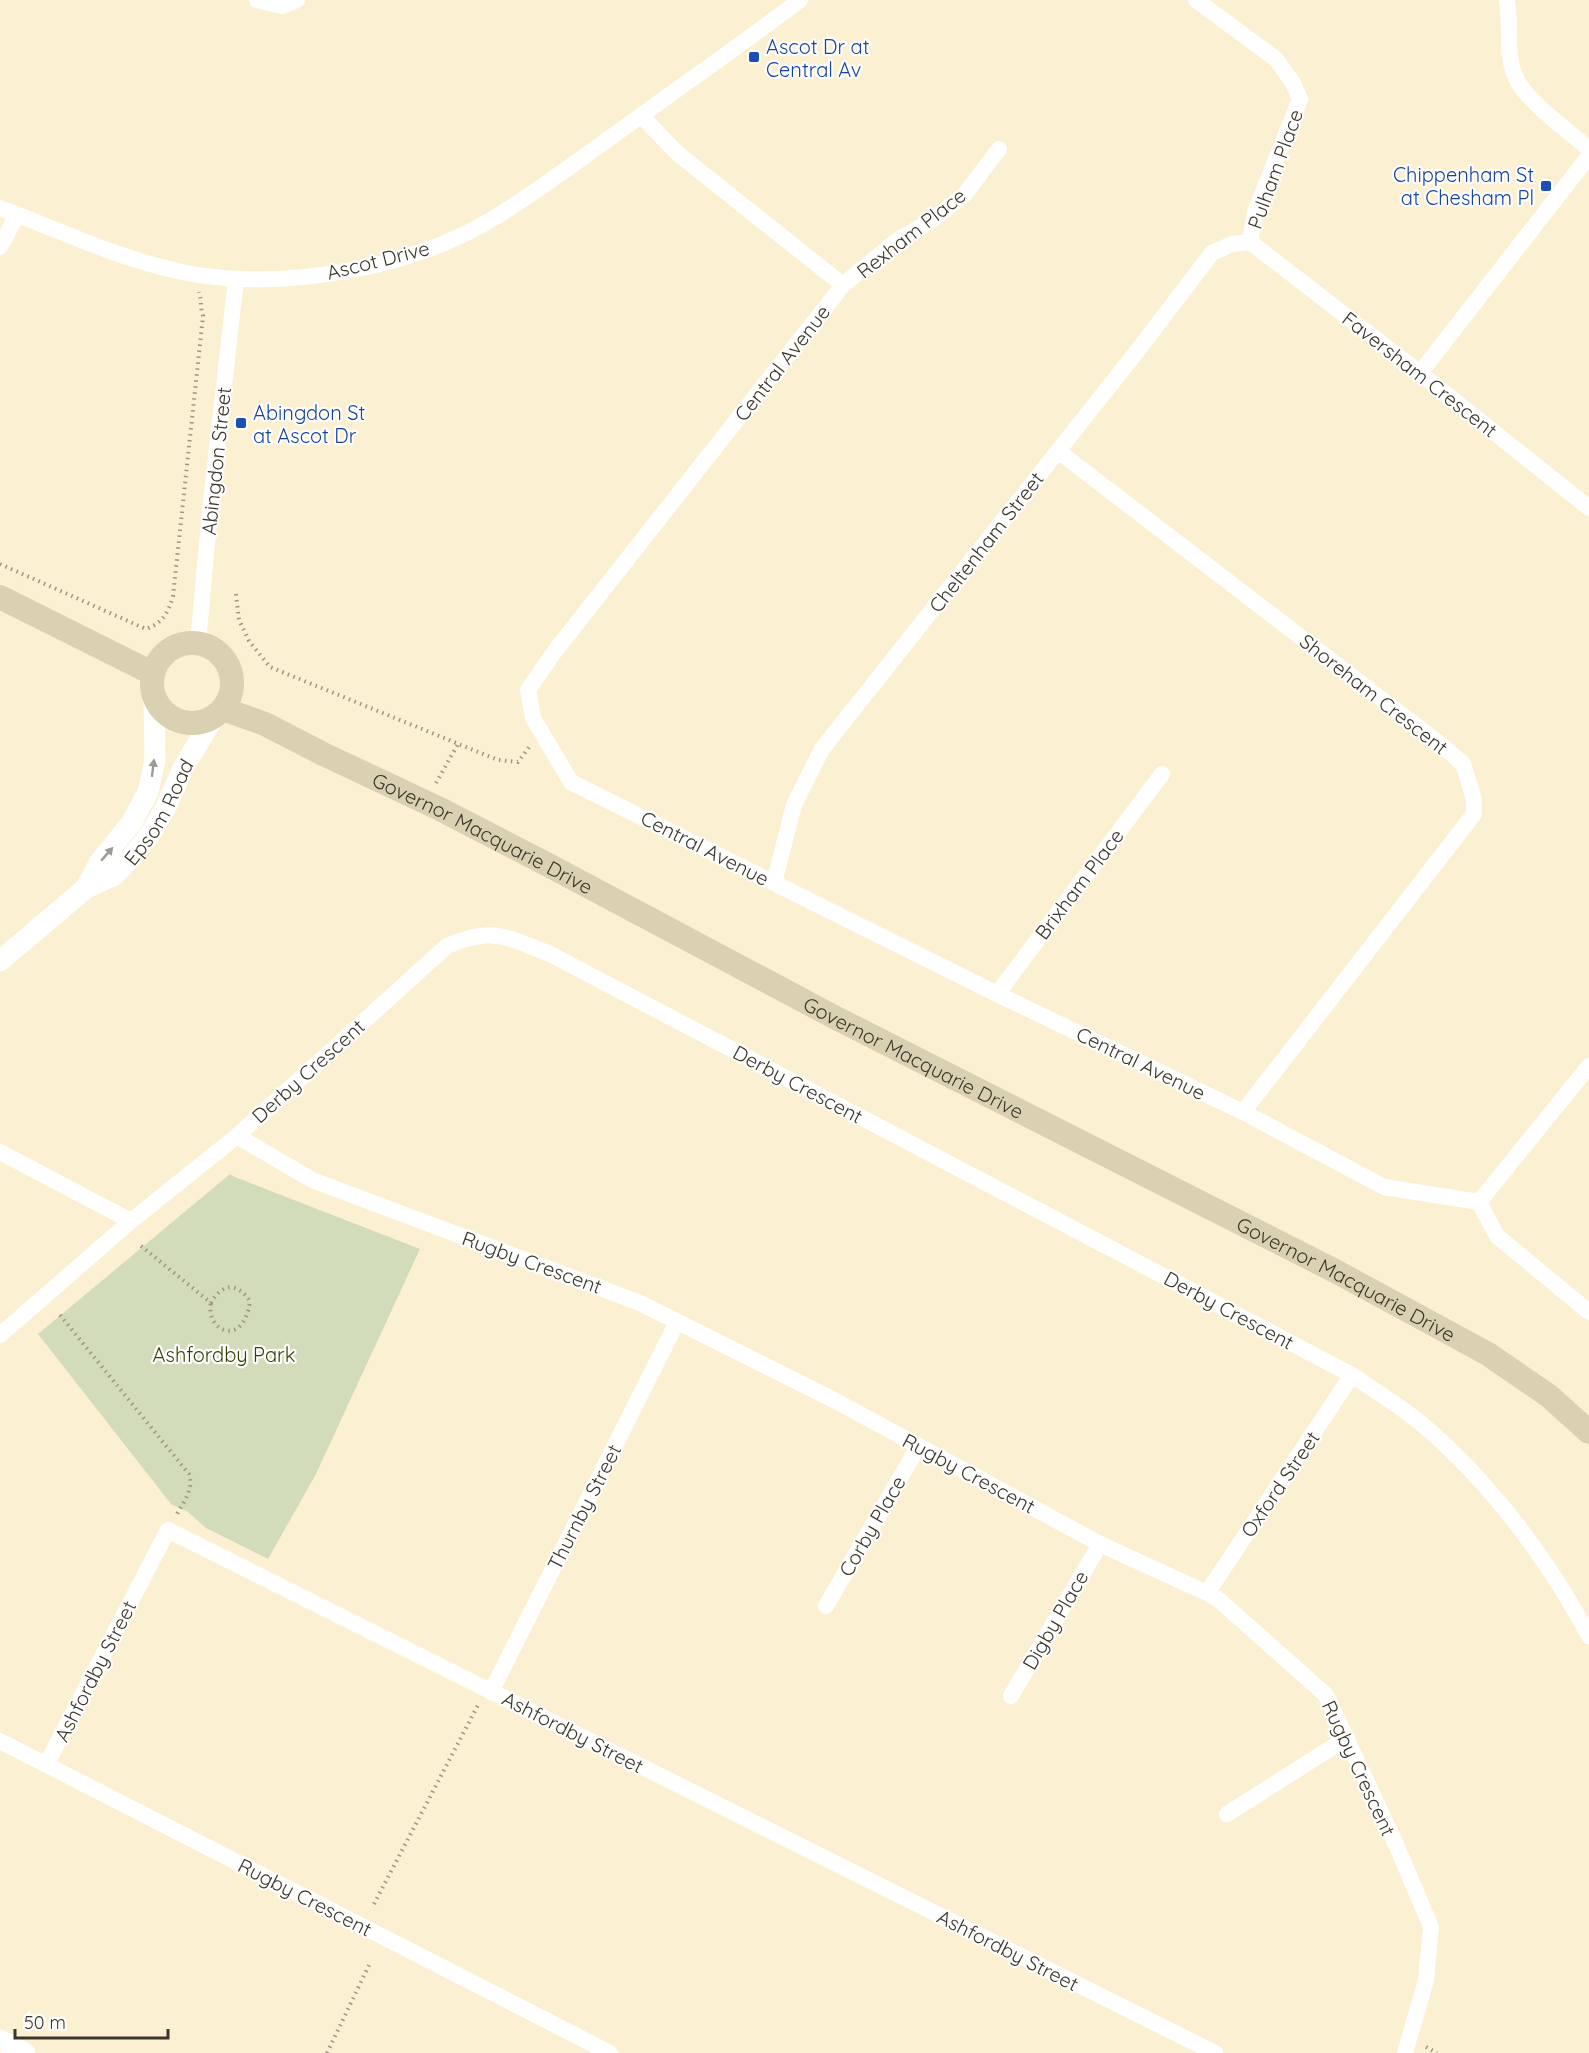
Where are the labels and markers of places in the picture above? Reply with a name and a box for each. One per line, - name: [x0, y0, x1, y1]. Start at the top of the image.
- place label: Ascot Dr at Central Av: [766, 34, 870, 82]
- marker: Ascot Dr at Central Av: [747, 50, 761, 64]
- place label: Chippenham St at Chesham Pl: [1393, 162, 1534, 210]
- marker: Chippenham St at Chesham Pl: [1539, 179, 1553, 193]
- place label: Abingdon St at Ascot Dr: [253, 400, 365, 448]
- marker: Abingdon St at Ascot Dr: [234, 416, 248, 430]

